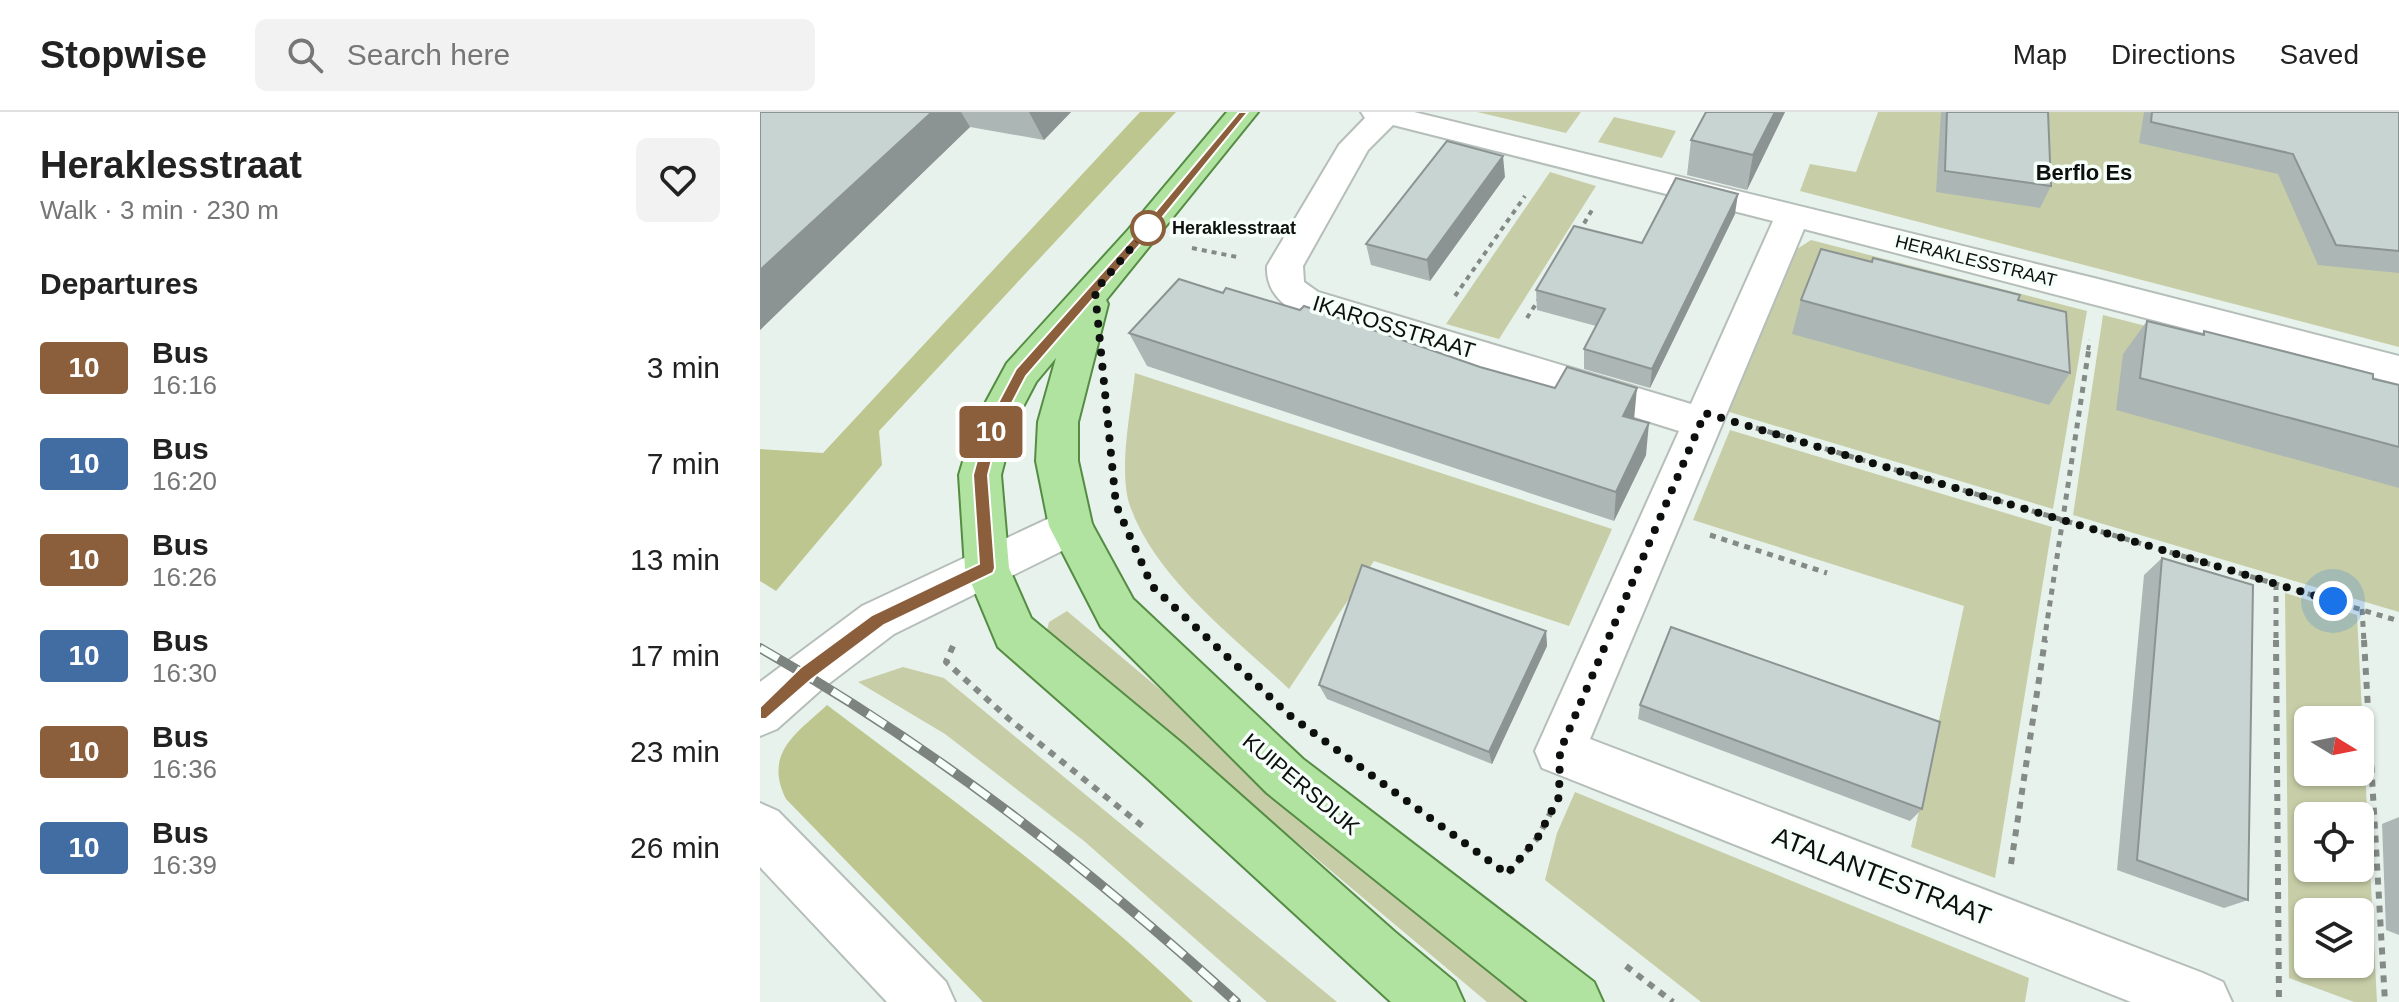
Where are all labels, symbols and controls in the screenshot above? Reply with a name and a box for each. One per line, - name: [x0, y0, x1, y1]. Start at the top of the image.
- search box: [255, 19, 815, 91]
- icon: search: [283, 33, 327, 77]
- text: Stopwise: [40, 34, 207, 76]
- text: Search here: [347, 38, 510, 71]
- text: Map: [2013, 39, 2067, 70]
- text: Directions: [2111, 39, 2236, 70]
- text: Saved: [2280, 39, 2359, 70]
- button: heart: [636, 138, 720, 222]
- text: Heraklesstraat: [40, 144, 302, 186]
- district label: Berflo Es: [2036, 160, 2132, 185]
- text: Walk · 3 min · 230 m: [40, 195, 279, 225]
- marker: Heraklesstraat: [1131, 211, 1165, 245]
- place label: Heraklesstraat: [1172, 218, 1296, 238]
- street label: HERAKLESSTRAAT: [1893, 231, 2059, 291]
- text: Departures: [40, 267, 198, 300]
- street label: IKAROSSTRAAT: [1310, 290, 1478, 364]
- text: Bus: [152, 336, 209, 369]
- text: 3 min: [647, 351, 720, 384]
- text: 10: [68, 352, 100, 383]
- text: 16:16: [152, 370, 217, 400]
- line badge: 10: [955, 406, 1027, 458]
- text: 10: [975, 416, 1007, 447]
- text: Bus: [152, 432, 209, 465]
- text: 7 min: [647, 447, 720, 480]
- text: 10: [68, 448, 100, 479]
- text: 16:20: [152, 466, 217, 496]
- text: Bus: [152, 528, 209, 561]
- text: 13 min: [630, 543, 720, 576]
- text: 10: [68, 544, 100, 575]
- text: 16:26: [152, 562, 217, 592]
- your location: [2313, 581, 2353, 621]
- text: Bus: [152, 624, 209, 657]
- text: 17 min: [630, 639, 720, 672]
- text: 10: [68, 640, 100, 671]
- text: 16:30: [152, 658, 217, 688]
- north arrow: [2294, 706, 2374, 786]
- map controls: [2294, 706, 2374, 978]
- text: Bus: [152, 720, 209, 753]
- street label: KUIPERSDIJK: [1238, 728, 1365, 840]
- text: 23 min: [630, 735, 720, 768]
- text: 10: [68, 736, 100, 767]
- text: 16:36: [152, 754, 217, 784]
- button: locate: [2294, 802, 2374, 882]
- text: Bus: [152, 816, 209, 849]
- street label: ATALANTESTRAAT: [1769, 821, 1995, 931]
- text: 26 min: [630, 831, 720, 864]
- text: 10: [68, 832, 100, 863]
- text: 16:39: [152, 850, 217, 880]
- button: layers: [2294, 898, 2374, 978]

